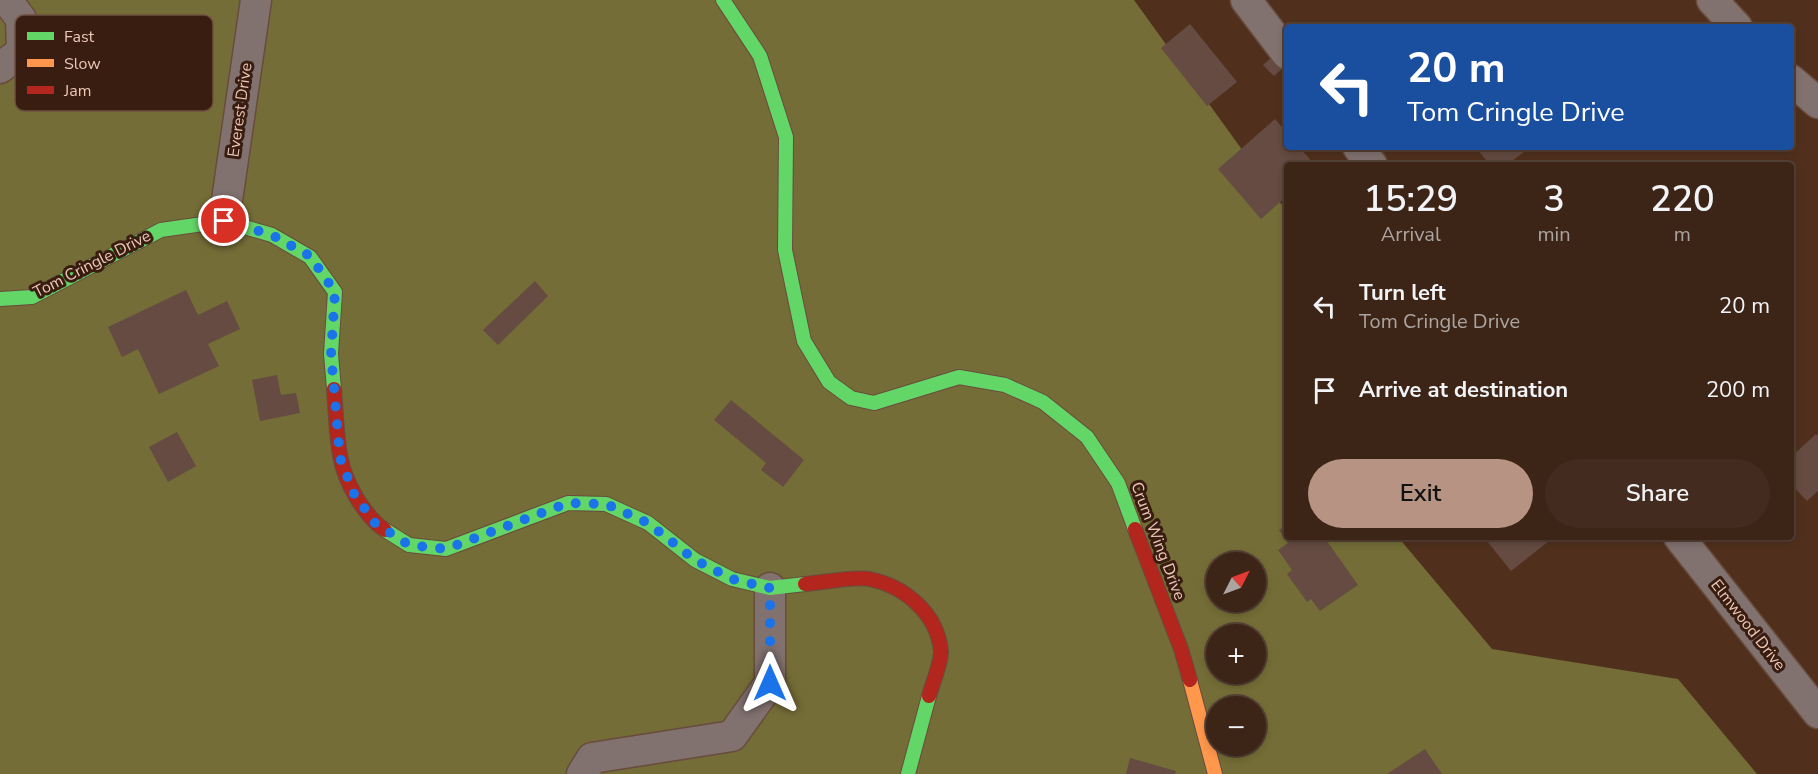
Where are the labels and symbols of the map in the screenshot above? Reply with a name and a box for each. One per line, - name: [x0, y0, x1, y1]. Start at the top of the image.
- legend: [15, 15, 213, 111]
- text: Fast: [64, 26, 95, 48]
- text: Slow: [64, 53, 101, 75]
- street label: Everest Drive: [222, 61, 258, 159]
- text: Jam: [63, 80, 91, 102]
- pin: [198, 195, 249, 246]
- street label: Tom Cringle Drive: [30, 225, 154, 303]
- street label: Crum Wing Drive: [1125, 479, 1191, 603]
- north arrow: [1206, 552, 1266, 612]
- street label: Elmwood Drive: [1705, 575, 1791, 675]
- position arrow: [738, 651, 802, 715]

